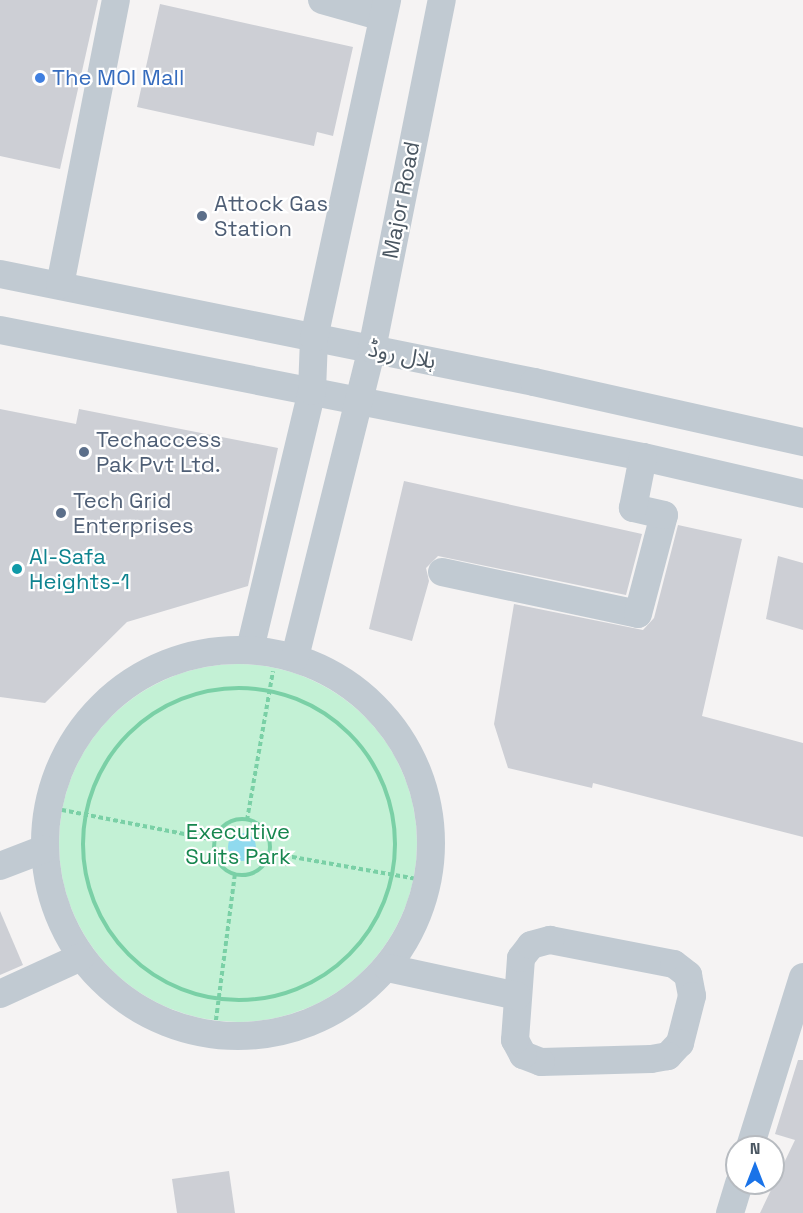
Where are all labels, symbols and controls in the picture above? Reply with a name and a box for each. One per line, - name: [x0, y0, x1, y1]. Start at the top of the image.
- place label: The MOI Mall: [52, 65, 184, 91]
- marker: The MOI Mall: [33, 71, 47, 85]
- street label: Major Road: [377, 139, 425, 261]
- place label: Attock Gas Station: [214, 190, 328, 242]
- marker: Attock Gas Station: [195, 209, 209, 223]
- street label: ہلال روڈ: [366, 336, 438, 374]
- place label: Techaccess Pak Pvt Ltd.: [96, 426, 221, 478]
- marker: Techaccess Pak Pvt Ltd.: [77, 445, 91, 459]
- place label: Tech Grid Enterprises: [73, 487, 194, 538]
- marker: Tech Grid Enterprises: [54, 506, 68, 520]
- place label: Al-Safa Heights-1: [29, 543, 130, 594]
- marker: Al-Safa Heights-1: [10, 562, 24, 576]
- park label: Executive Suits Park: [185, 818, 291, 870]
- north arrow: [725, 1135, 785, 1195]
- text: N: [750, 1138, 760, 1159]

